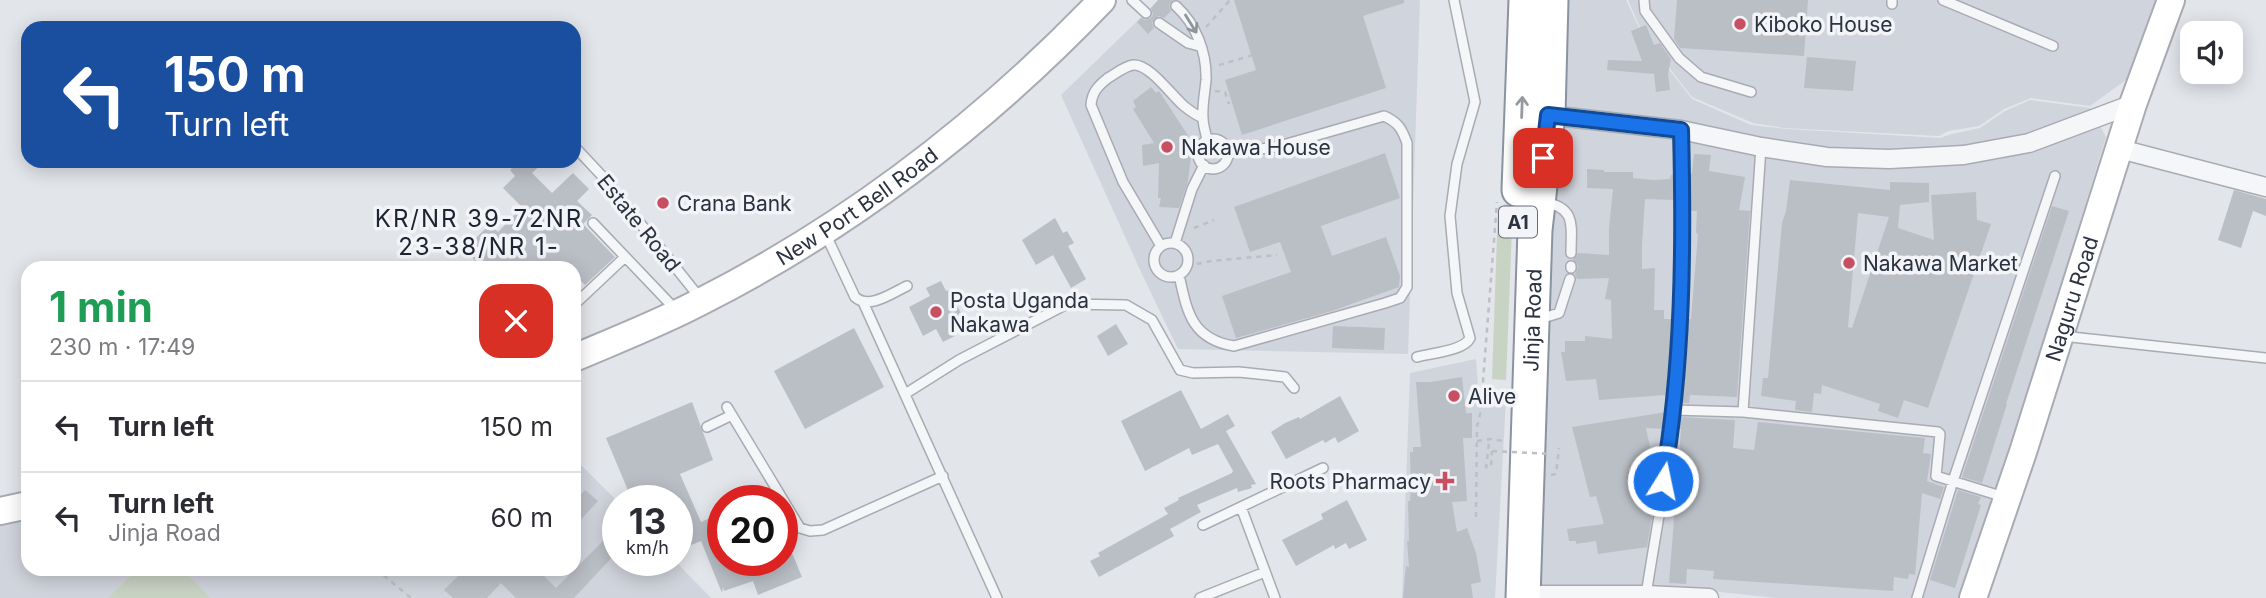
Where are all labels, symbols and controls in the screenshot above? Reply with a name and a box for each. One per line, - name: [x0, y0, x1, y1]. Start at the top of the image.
- place label: Kiboko House: [1754, 12, 1892, 37]
- one-way arrow: [1183, 14, 1198, 33]
- marker: Kiboko House: [1732, 16, 1748, 32]
- map controls: [2180, 21, 2243, 84]
- button: sound: [2180, 21, 2243, 84]
- text: 150 m: [164, 45, 306, 104]
- icon: left: [49, 49, 140, 140]
- one-way arrow: [1515, 96, 1528, 119]
- text: Turn left: [164, 105, 289, 144]
- pin: [1513, 128, 1573, 188]
- place label: Nakawa House: [1181, 135, 1331, 160]
- marker: Nakawa House: [1159, 139, 1175, 155]
- icon: arrive: [1524, 139, 1562, 177]
- street label: New Port Bell Road: [771, 142, 943, 270]
- street label: Estate Road: [592, 169, 686, 277]
- place label: Crana Bank: [677, 191, 792, 216]
- marker: Crana Bank: [655, 195, 671, 211]
- district label: KR/NR 39-72NR 23-38/NR 1-: [375, 204, 583, 261]
- road number: A1: [1499, 206, 1537, 238]
- street label: Naguru Road: [2040, 233, 2103, 364]
- place label: Nakawa Market: [1863, 251, 2018, 276]
- marker: Nakawa Market: [1841, 255, 1857, 271]
- street label: Jinja Road: [1518, 268, 1546, 372]
- text: 1 min: [49, 281, 153, 332]
- button: close: [479, 284, 553, 358]
- place label: Posta Uganda Nakawa: [950, 288, 1089, 337]
- marker: Posta Uganda Nakawa: [928, 304, 944, 320]
- text: 230 m · 17:49: [49, 333, 195, 361]
- place label: Alive: [1468, 384, 1516, 409]
- marker: Alive: [1446, 388, 1462, 404]
- icon: left: [49, 408, 87, 446]
- text: Turn left: [108, 411, 214, 442]
- text: 150 m: [480, 411, 553, 442]
- position arrow: [1626, 444, 1700, 518]
- place label: Roots Pharmacy: [1270, 469, 1431, 494]
- marker: Roots Pharmacy: [1437, 473, 1453, 489]
- speed limit sign: 20: [707, 485, 798, 576]
- text: Turn left: [108, 488, 214, 519]
- icon: left: [49, 499, 87, 537]
- text: 13: [629, 500, 666, 542]
- text: 60 m: [490, 502, 553, 533]
- text: Jinja Road: [108, 519, 221, 547]
- text: km/h: [626, 537, 669, 558]

